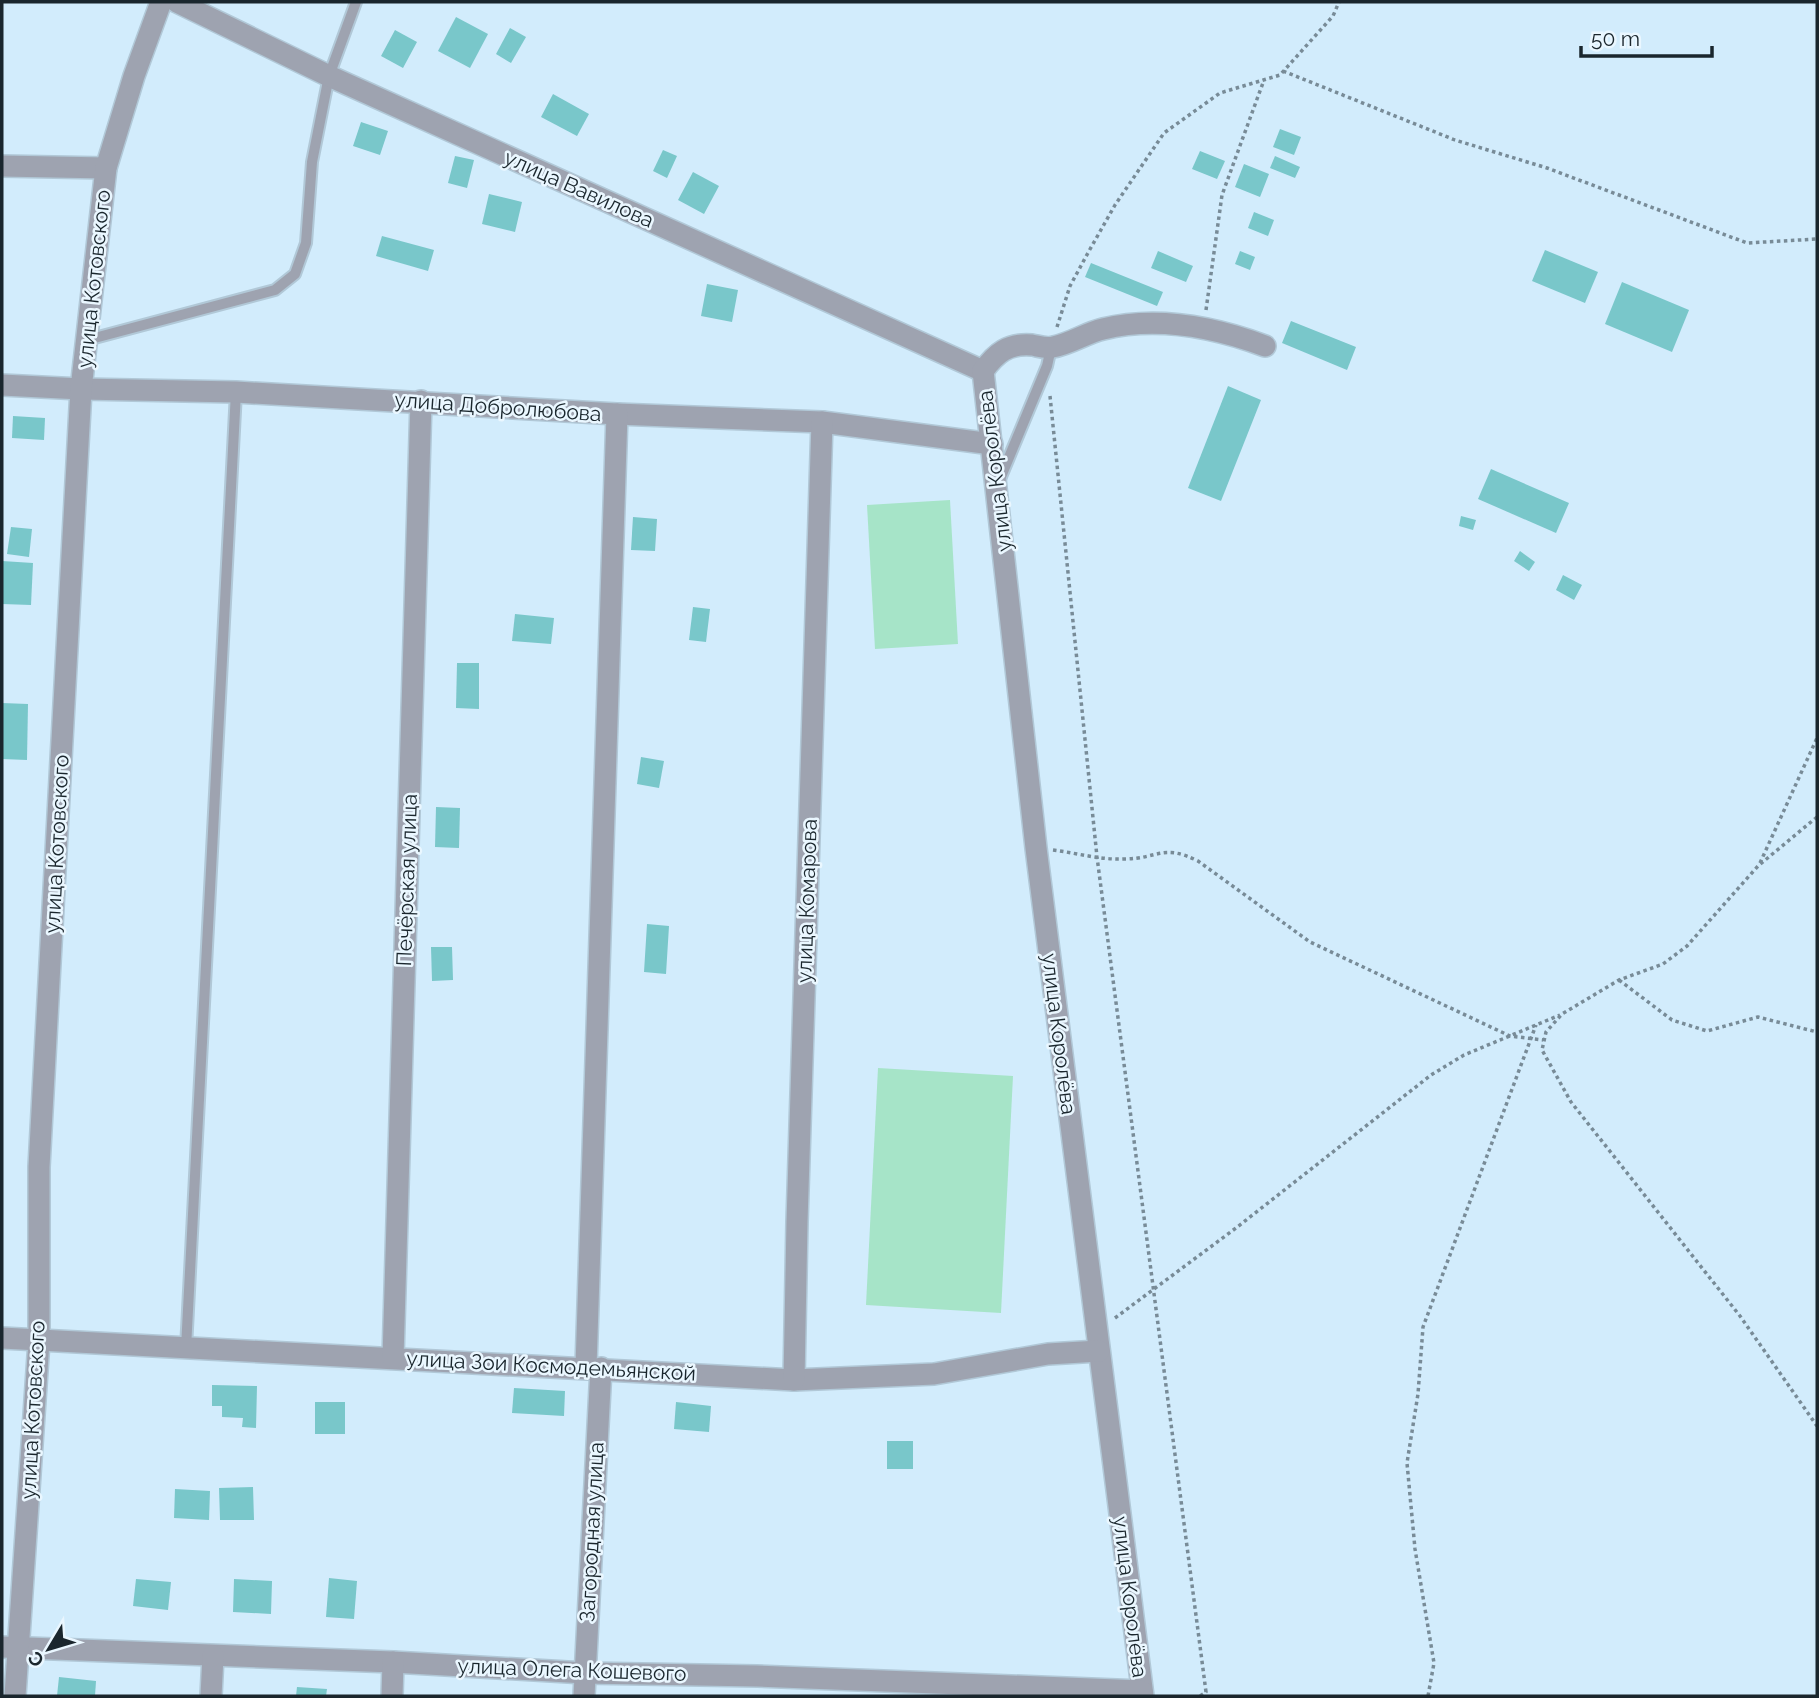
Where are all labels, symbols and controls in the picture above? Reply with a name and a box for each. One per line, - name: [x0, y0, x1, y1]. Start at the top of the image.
- scale bar: [1581, 14, 1712, 58]
- text: 50 m: [1591, 26, 1640, 51]
- street label: улица Вавилова: [501, 144, 658, 233]
- street label: улица Котовского: [72, 189, 115, 369]
- street label: улица Добролюбова: [394, 387, 602, 426]
- street label: улица Королёва: [972, 389, 1017, 553]
- street label: улица Котовского: [39, 754, 74, 934]
- street label: Печёрская улица: [391, 793, 422, 967]
- street label: улица Комарова: [791, 818, 822, 983]
- street label: улица Королёва: [1037, 952, 1082, 1116]
- street label: улица Котовского: [15, 1320, 50, 1500]
- street label: улица Зои Космодемьянской: [406, 1345, 696, 1386]
- street label: Загородная улица: [574, 1441, 609, 1623]
- street label: улица Королёва: [1108, 1515, 1153, 1679]
- north arrow: [14, 1614, 84, 1684]
- text: С: [23, 1648, 48, 1671]
- street label: улица Олега Кошевого: [457, 1653, 687, 1686]

